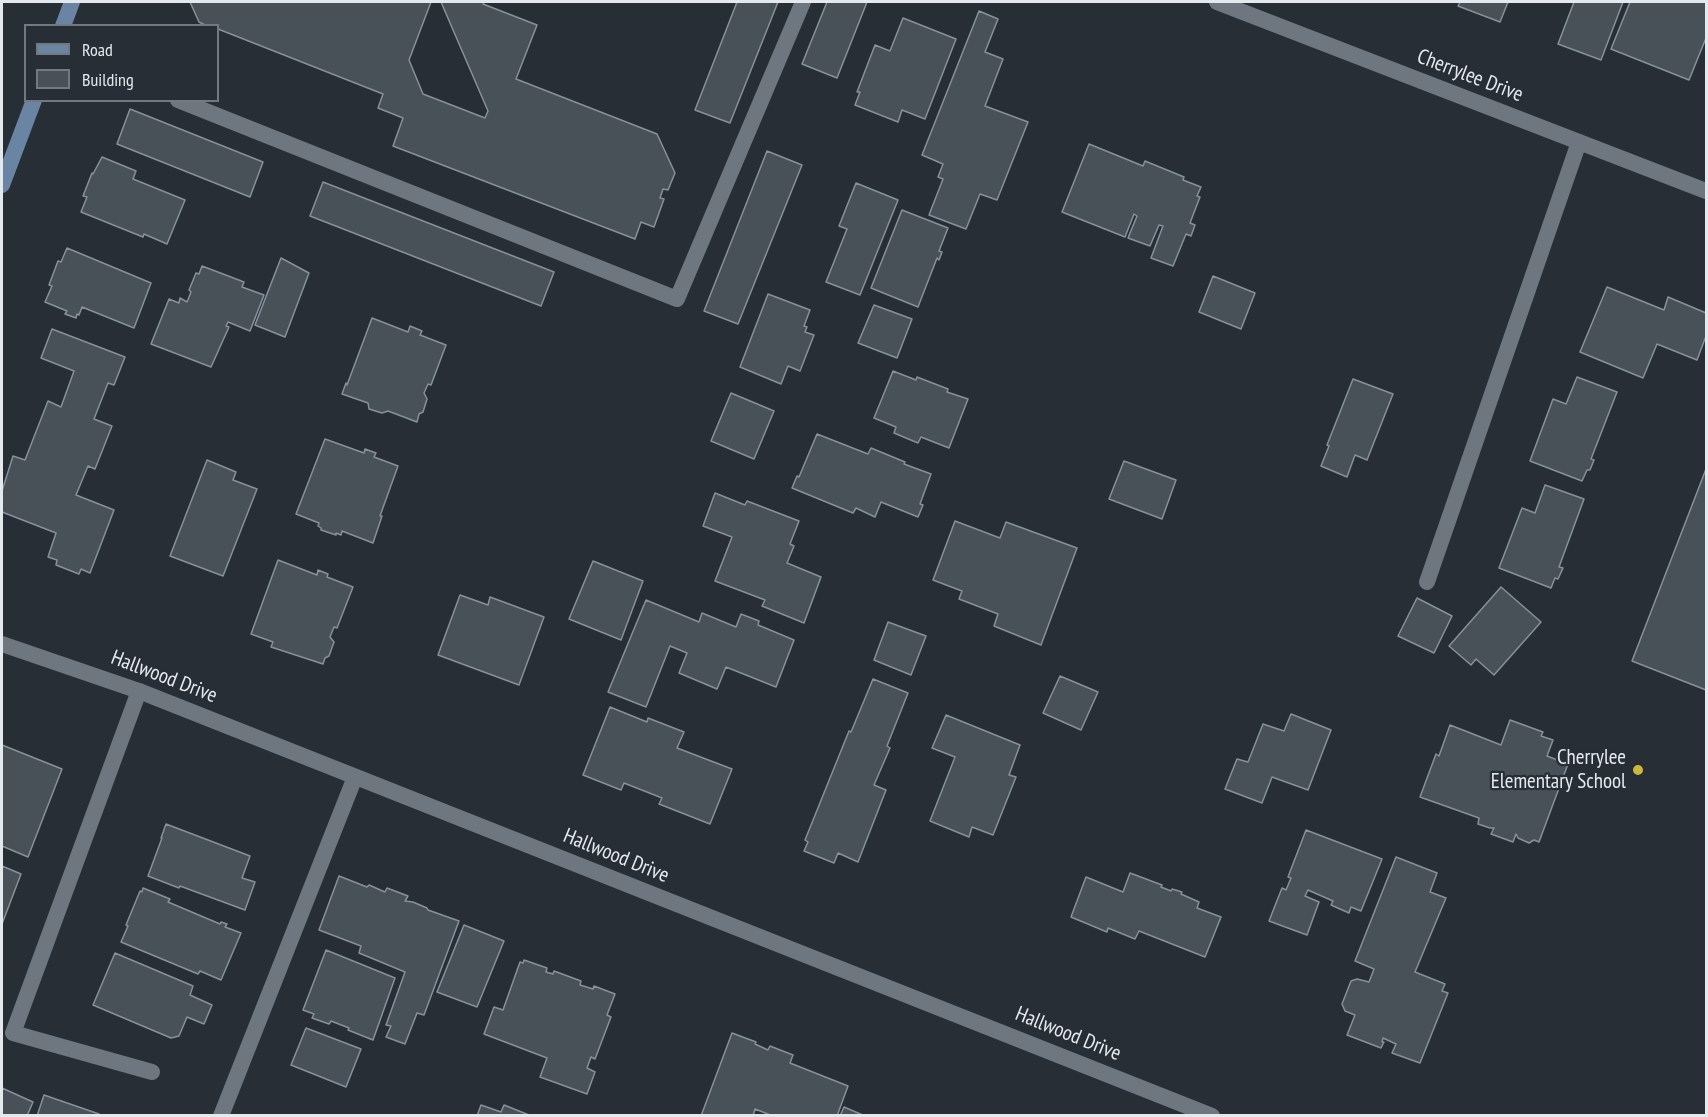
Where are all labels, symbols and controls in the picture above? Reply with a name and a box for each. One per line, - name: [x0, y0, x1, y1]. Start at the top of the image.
- legend: [24, 24, 219, 102]
- text: Road: [82, 38, 113, 61]
- street label: Cherrylee Drive: [1413, 44, 1527, 108]
- text: Building: [82, 68, 134, 91]
- street label: Hallwood Drive: [107, 645, 221, 709]
- place label: Cherrylee Elementary School: [1491, 745, 1626, 795]
- marker: Cherrylee Elementary School: [1631, 763, 1645, 777]
- street label: Hallwood Drive: [560, 823, 672, 889]
- street label: Hallwood Drive: [1012, 1001, 1124, 1067]

